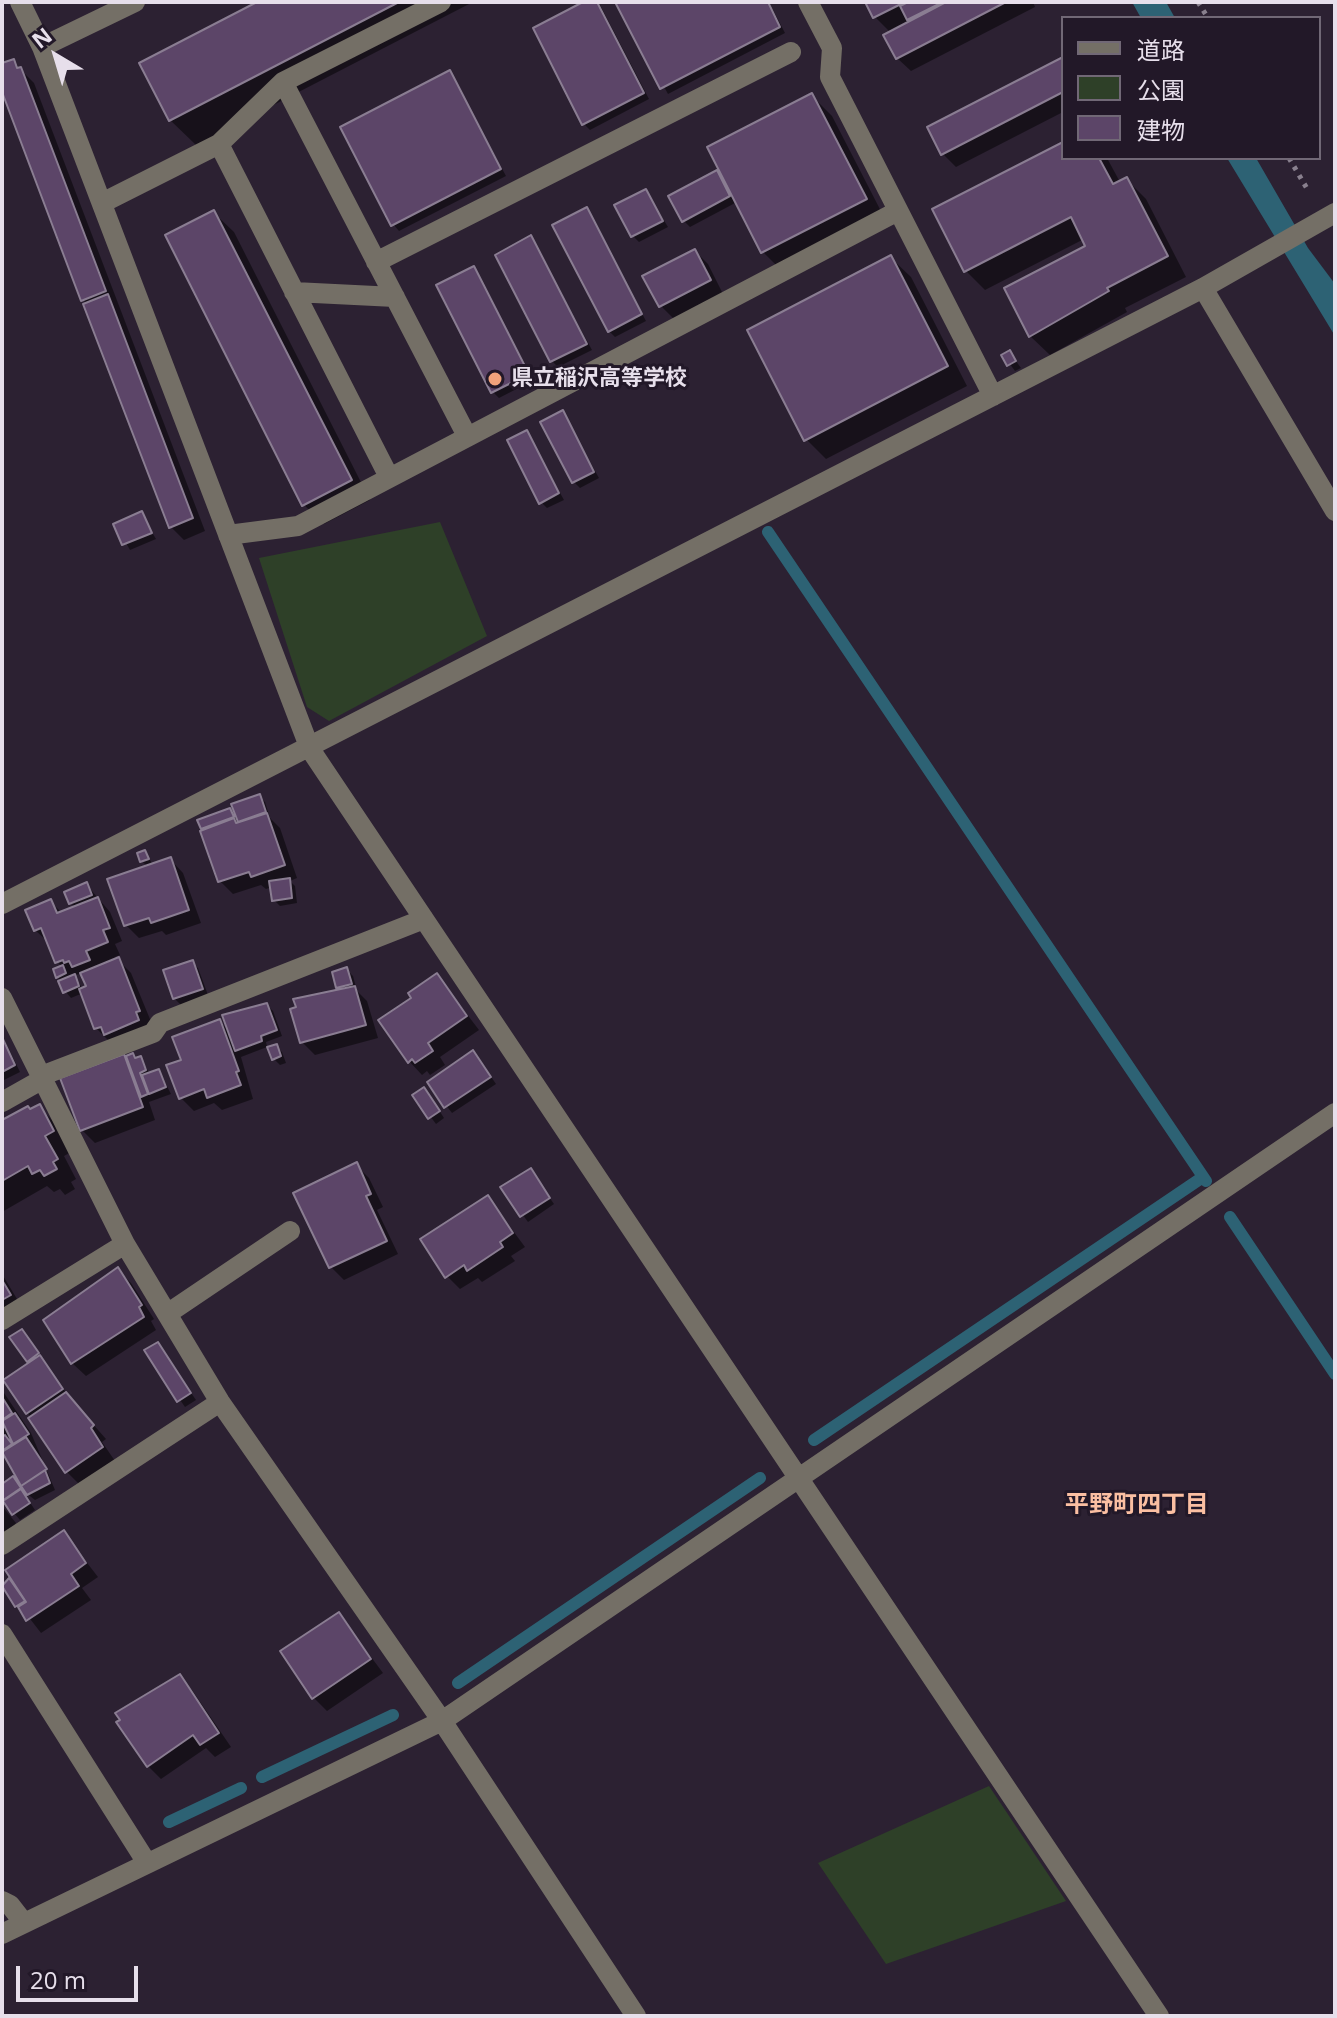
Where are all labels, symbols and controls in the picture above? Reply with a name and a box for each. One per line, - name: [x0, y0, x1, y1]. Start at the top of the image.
- north arrow: [16, 16, 96, 96]
- legend: [1061, 16, 1321, 160]
- text: N: [25, 20, 58, 54]
- text: 道路: [1137, 33, 1185, 66]
- text: 公園: [1137, 73, 1185, 106]
- text: 建物: [1137, 113, 1185, 146]
- place label: 県立稲沢高等学校: [511, 366, 687, 392]
- marker: 県立稲沢高等学校: [486, 370, 504, 388]
- district label: 平野町四丁目: [1065, 1491, 1209, 1519]
- scale bar: [20, 1950, 142, 2000]
- text: 20 m: [30, 1963, 86, 1996]

